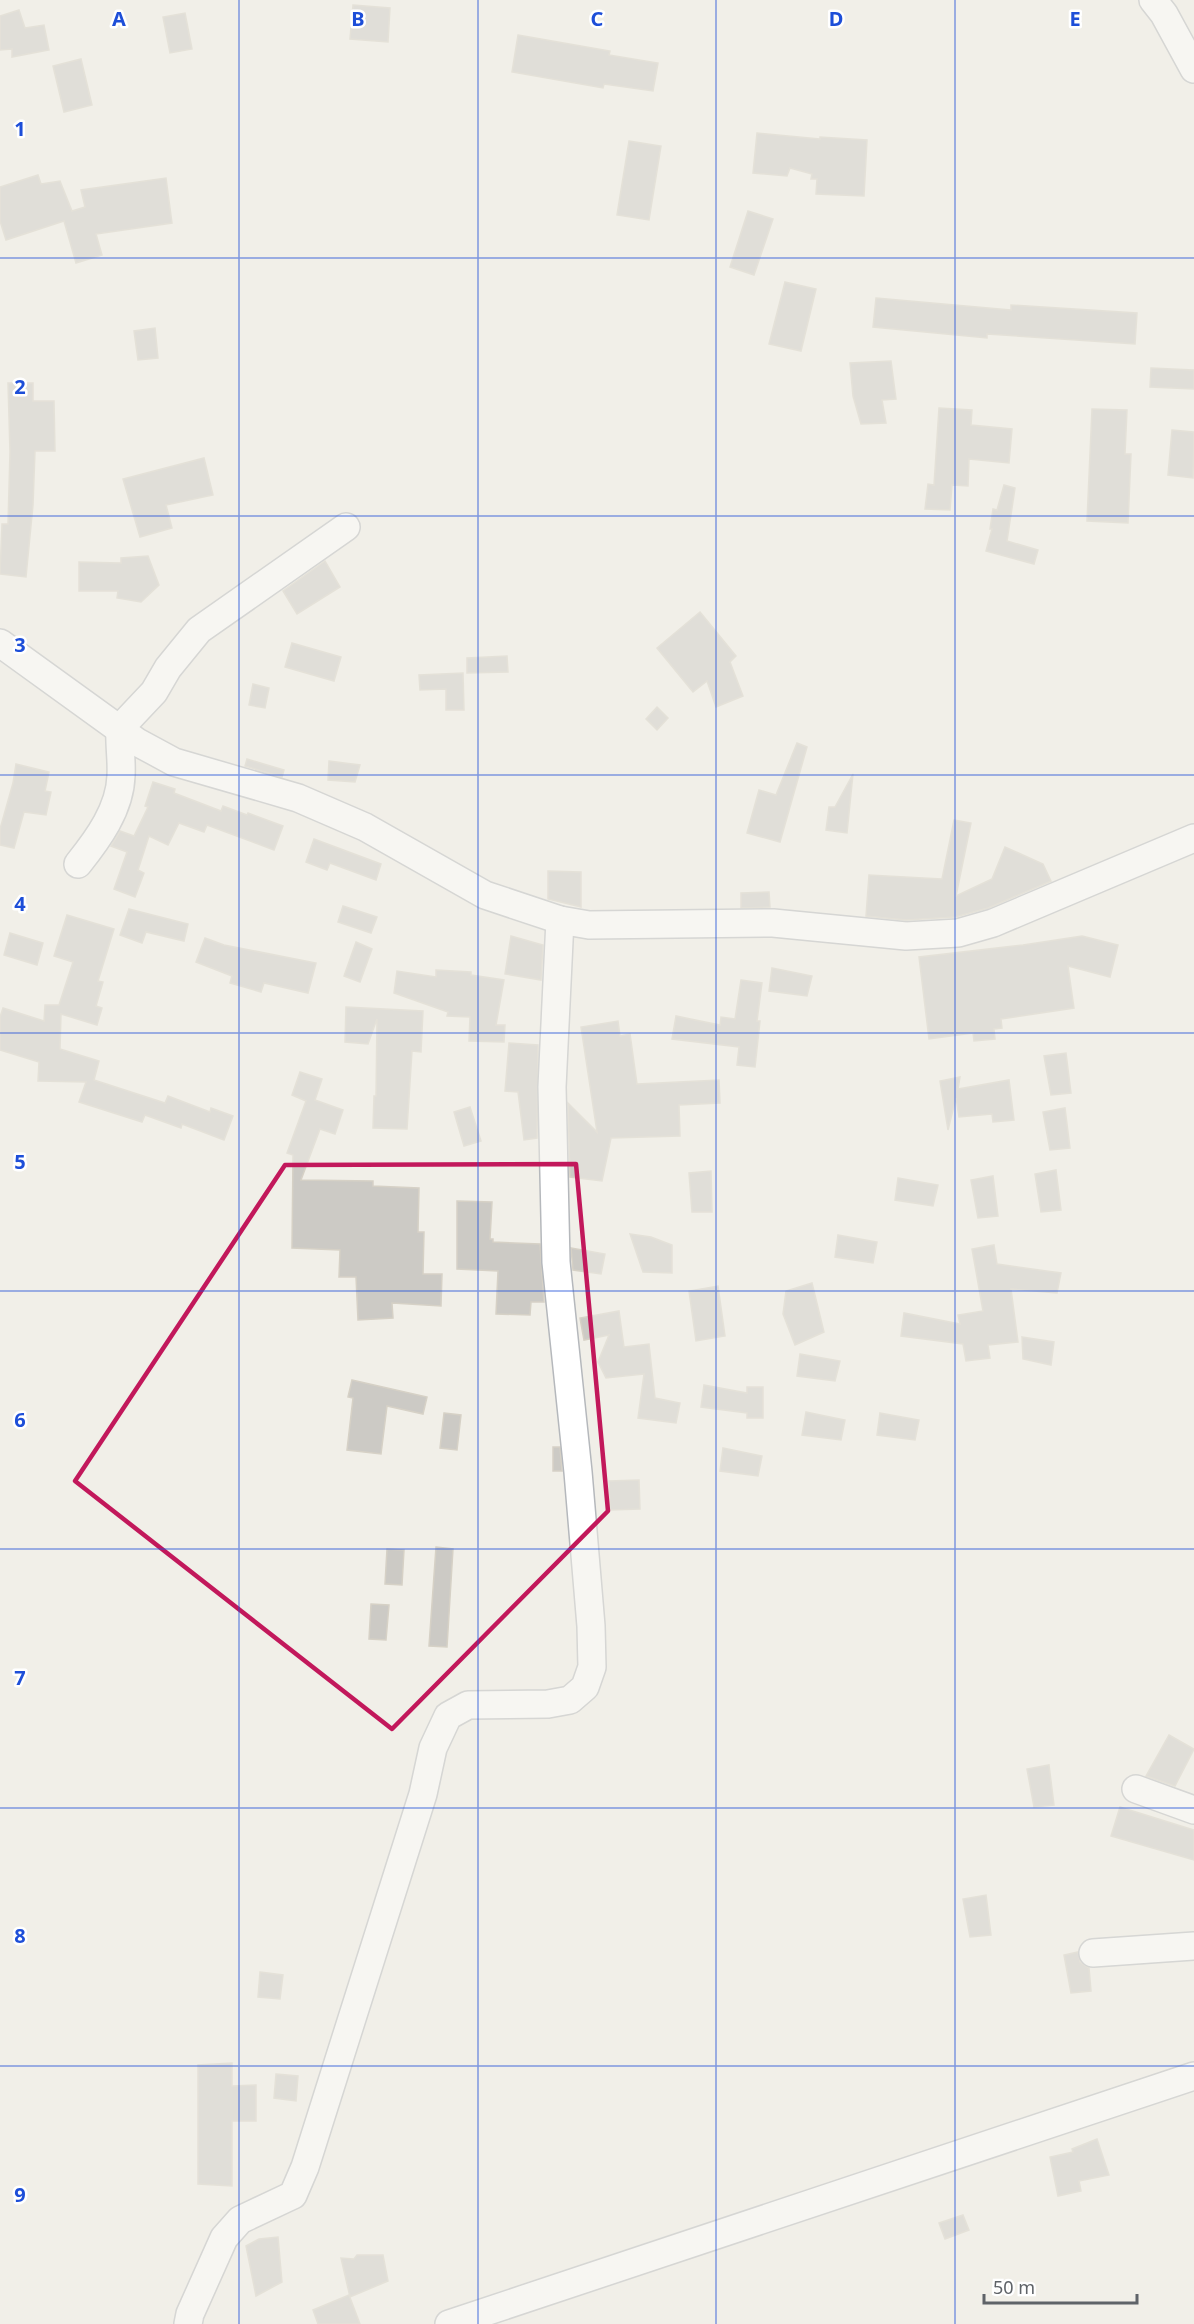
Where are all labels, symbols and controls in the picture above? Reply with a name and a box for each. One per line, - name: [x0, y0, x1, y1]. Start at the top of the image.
- text: A: [112, 5, 126, 32]
- text: B: [351, 5, 365, 32]
- text: C: [591, 5, 604, 32]
- text: D: [829, 5, 843, 32]
- text: E: [1069, 5, 1081, 32]
- text: 1: [14, 115, 26, 142]
- text: 2: [14, 373, 26, 400]
- text: 3: [14, 631, 26, 658]
- text: 4: [14, 890, 26, 917]
- text: 5: [14, 1148, 26, 1175]
- text: 6: [14, 1406, 26, 1433]
- text: 7: [14, 1664, 26, 1691]
- text: 8: [14, 1922, 26, 1949]
- text: 9: [14, 2181, 26, 2208]
- scale bar: [984, 2267, 1137, 2305]
- text: 50 m: [993, 2275, 1035, 2299]

